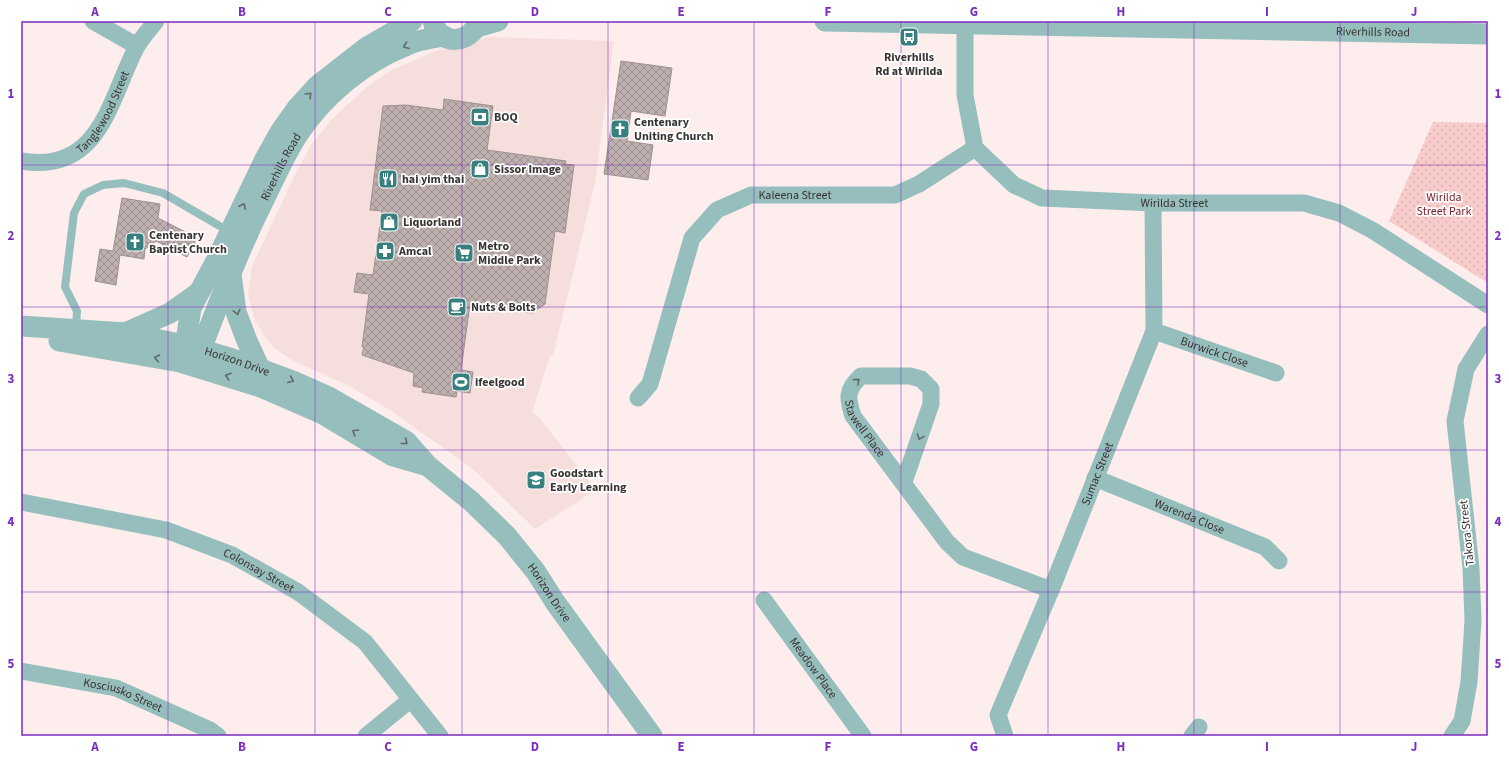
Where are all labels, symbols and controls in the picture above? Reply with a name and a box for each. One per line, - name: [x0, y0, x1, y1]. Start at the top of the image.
- text: A: [90, 3, 99, 21]
- text: B: [238, 3, 246, 21]
- text: C: [384, 3, 392, 21]
- text: D: [531, 3, 539, 21]
- text: E: [677, 3, 685, 21]
- text: F: [825, 3, 832, 21]
- text: G: [970, 3, 978, 21]
- text: H: [1117, 3, 1125, 21]
- text: I: [1265, 3, 1269, 21]
- text: J: [1411, 3, 1417, 21]
- street label: Riverhills Road: [1336, 23, 1410, 41]
- bus stop icon: Riverhills Rd at Wirilda: [898, 26, 920, 48]
- one-way arrow: [402, 41, 409, 49]
- place label: Riverhills Rd at Wirilda: [875, 49, 943, 80]
- street label: Tanglewood Street: [72, 68, 133, 158]
- text: 1: [8, 85, 15, 103]
- text: 1: [1495, 85, 1502, 103]
- one-way arrow: [304, 92, 312, 100]
- bank icon: BOQ: [469, 106, 491, 128]
- place label: BOQ: [494, 109, 518, 126]
- place label: Centenary Uniting Church: [634, 114, 714, 145]
- church icon: Centenary Uniting Church: [609, 118, 631, 140]
- street label: Riverhills Road: [256, 130, 305, 204]
- shop icon: Sissor Image: [469, 158, 491, 180]
- place label: Sissor Image: [494, 161, 561, 178]
- restaurant icon: hai yim thai: [377, 168, 399, 190]
- place label: hai yim thai: [402, 171, 464, 188]
- street label: Kaleena Street: [758, 187, 832, 204]
- park label: Wirilda Street Park: [1417, 189, 1472, 220]
- street label: Wirilda Street: [1140, 194, 1208, 212]
- one-way arrow: [238, 203, 246, 210]
- shop icon: Liquorland: [378, 211, 400, 233]
- place label: Liquorland: [403, 214, 461, 231]
- text: 2: [8, 227, 15, 245]
- place label: Centenary Baptist Church: [149, 227, 227, 258]
- text: 2: [1495, 227, 1502, 245]
- church icon: Centenary Baptist Church: [124, 231, 146, 253]
- place label: Metro Middle Park: [478, 238, 541, 269]
- pharmacy icon: Amcal: [374, 240, 396, 262]
- supermarket icon: Metro Middle Park: [453, 242, 475, 264]
- place label: Amcal: [398, 243, 432, 260]
- cafe icon: Nuts & Bolts: [446, 296, 468, 318]
- place label: Nuts & Bolts: [471, 299, 536, 316]
- one-way arrow: [232, 308, 241, 315]
- street label: Burwick Close: [1178, 332, 1251, 371]
- street label: Horizon Drive: [202, 343, 272, 380]
- one-way arrow: [154, 354, 160, 362]
- text: 3: [8, 370, 15, 388]
- text: 3: [1495, 370, 1502, 388]
- sports icon: ifeelgood: [450, 371, 472, 393]
- one-way arrow: [225, 372, 232, 381]
- place label: ifeelgood: [475, 374, 525, 391]
- one-way arrow: [287, 376, 294, 384]
- one-way arrow: [852, 378, 860, 385]
- street label: Stawell Place: [840, 398, 889, 461]
- one-way arrow: [352, 430, 359, 437]
- one-way arrow: [916, 433, 925, 440]
- one-way arrow: [400, 437, 408, 444]
- street label: Sumac Street: [1077, 440, 1117, 508]
- place label: Goodstart Early Learning: [550, 465, 627, 496]
- school or university icon: Goodstart Early Learning: [525, 469, 547, 491]
- street label: Warenda Close: [1152, 494, 1227, 538]
- street label: Takora Street: [1455, 499, 1479, 567]
- text: 4: [8, 513, 15, 531]
- text: 4: [1495, 513, 1502, 531]
- street label: Colonsay Street: [221, 544, 297, 597]
- street label: Horizon Drive: [523, 559, 575, 626]
- street label: Meadow Place: [785, 634, 841, 702]
- text: 5: [8, 655, 15, 673]
- text: 5: [1495, 655, 1502, 673]
- street label: Kosciusko Street: [82, 674, 165, 716]
- text: A: [90, 738, 99, 756]
- text: B: [238, 738, 246, 756]
- text: C: [384, 738, 392, 756]
- text: D: [531, 738, 539, 756]
- text: E: [677, 738, 685, 756]
- text: F: [825, 738, 832, 756]
- text: G: [970, 738, 978, 756]
- text: H: [1117, 738, 1125, 756]
- text: I: [1265, 738, 1269, 756]
- text: J: [1411, 738, 1417, 756]

